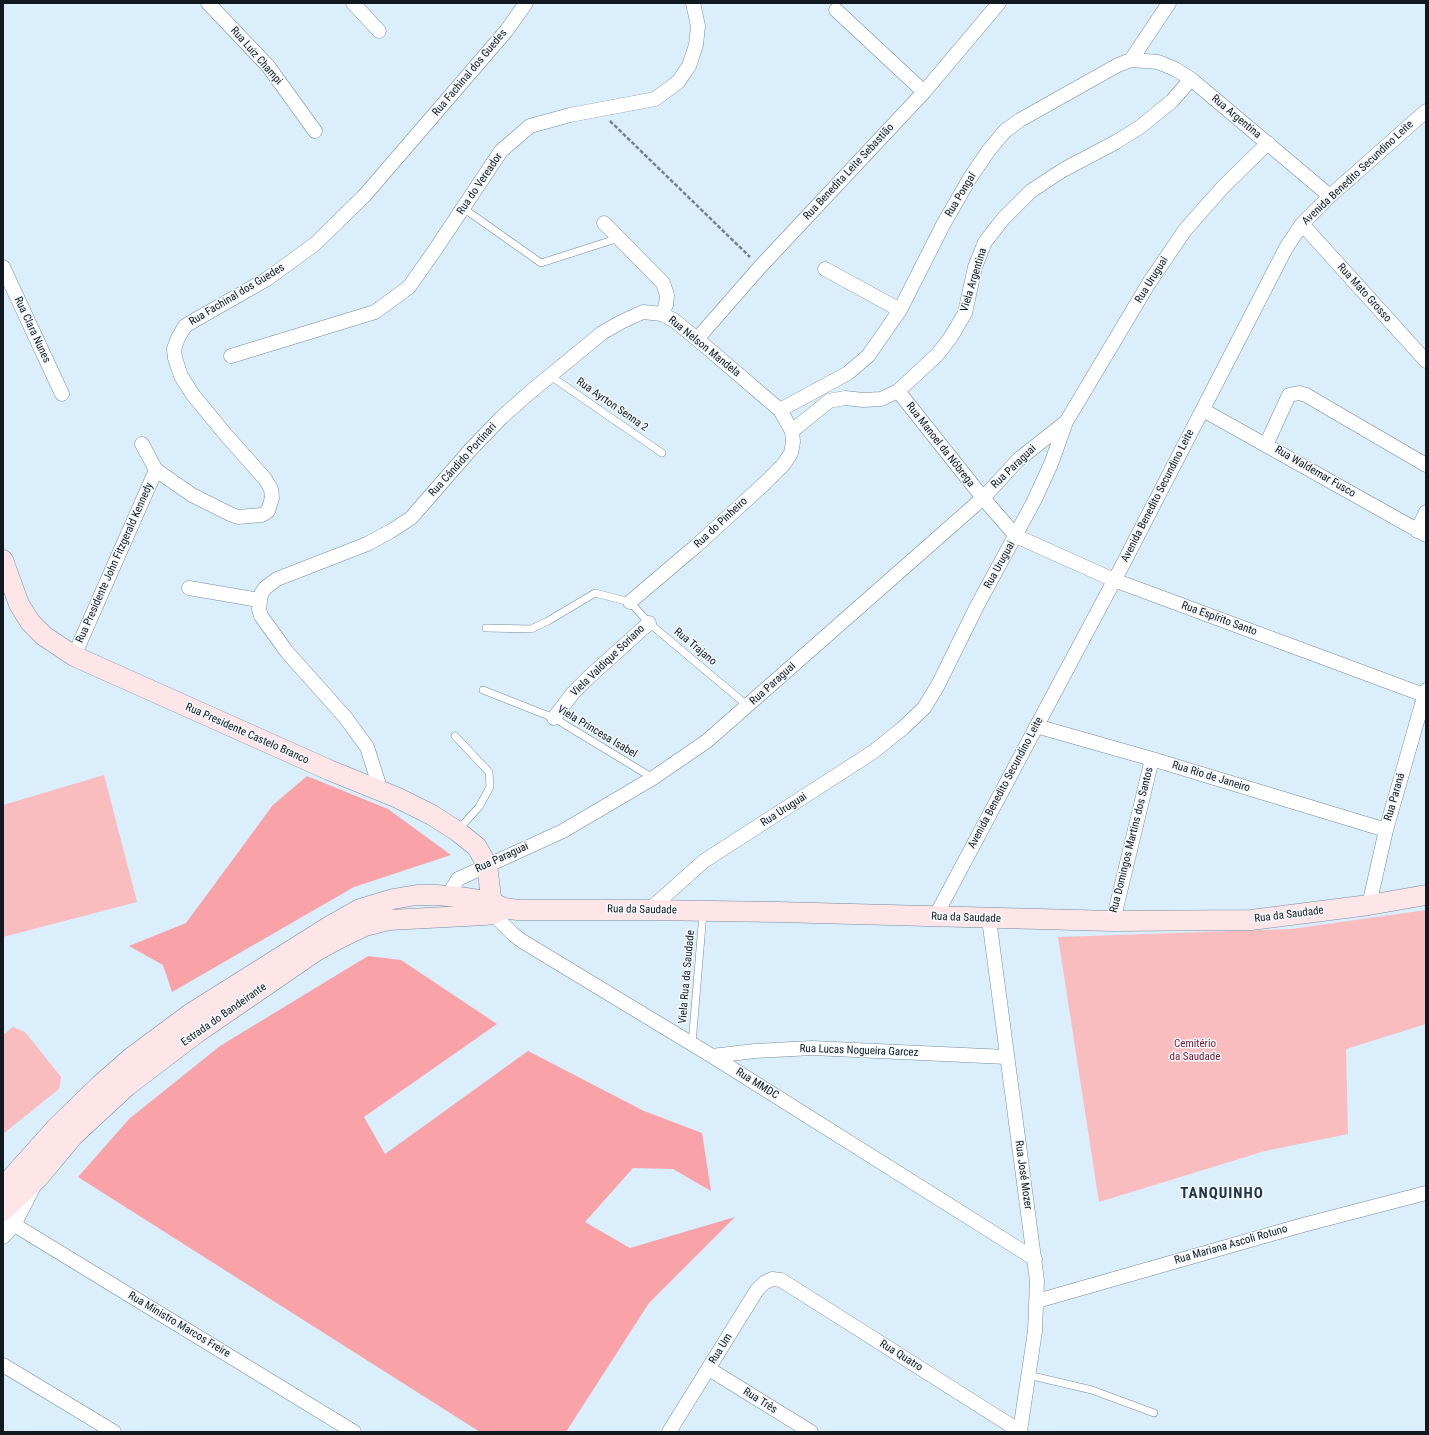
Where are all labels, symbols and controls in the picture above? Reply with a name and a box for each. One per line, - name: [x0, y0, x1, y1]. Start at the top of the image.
- street label: Rua Luiz Champi: [227, 24, 285, 88]
- street label: Rua Fachinal dos Guedes: [430, 27, 510, 119]
- street label: Rua Argentina: [1208, 92, 1264, 142]
- street label: Avenida Benedito Secundino Leite: [1300, 118, 1416, 228]
- street label: Rua Benedita Leite Sebastião: [801, 121, 897, 223]
- street label: Rua do Vereador: [455, 151, 505, 217]
- street label: Rua Pongaí: [943, 171, 979, 219]
- street label: Viela Argentina: [958, 246, 990, 314]
- street label: Rua Uruguai: [1133, 254, 1171, 306]
- street label: Rua Fachinal dos Guedes: [187, 261, 287, 329]
- street label: Rua Mato Grosso: [1334, 261, 1394, 325]
- street label: Rua Clara Nunes: [11, 295, 53, 365]
- street label: Rua Nelson Mandela: [665, 314, 743, 380]
- street label: Rua Ayrton Senna 2: [574, 375, 650, 435]
- street label: Rua Manoel da Nóbrega: [903, 400, 977, 490]
- street label: Rua Cândido Portinari: [426, 420, 500, 500]
- street label: Avenida Benedito Secundino Leite: [1119, 427, 1197, 565]
- street label: Rua Paraguai: [989, 442, 1039, 492]
- street label: Rua Waldemar Fusco: [1272, 444, 1358, 500]
- street label: Rua Presidente John Fitzgerald Kennedy: [74, 481, 156, 645]
- street label: Rua do Pinheiro: [692, 495, 750, 551]
- street label: Rua Uruguai: [982, 539, 1018, 591]
- street label: Rua Espírito Santo: [1179, 599, 1259, 639]
- street label: Viela Valdique Soriano: [568, 622, 648, 700]
- street label: Rua Trajano: [671, 625, 719, 669]
- street label: Rua Paraguai: [747, 660, 799, 708]
- street label: Rua Presidente Castelo Branco: [183, 701, 311, 767]
- street label: Viela Princesa Isabel: [555, 703, 639, 761]
- street label: Avenida Benedito Secundino Leite: [966, 715, 1046, 851]
- street label: Rua Rio de Janeiro: [1170, 759, 1252, 795]
- street label: Rua Domingos Martins dos Santos: [1107, 766, 1157, 914]
- street label: Rua Paraná: [1382, 772, 1408, 822]
- street label: Rua Uruguai: [758, 790, 810, 830]
- street label: Rua Paraguai: [473, 840, 531, 876]
- street label: Rua da Saudade: [607, 903, 677, 917]
- street label: Rua da Saudade: [1254, 904, 1324, 926]
- street label: Rua da Saudade: [931, 910, 1001, 926]
- street label: Viela Rua da Saudade: [676, 930, 698, 1024]
- street label: Estrada do Bandeirante: [179, 981, 269, 1049]
- park label: Cemitério da Saudade: [1170, 1037, 1220, 1063]
- street label: Rua Lucas Nogueira Garcez: [799, 1042, 919, 1060]
- street label: Rua MMDC: [733, 1066, 781, 1102]
- street label: Rua José Mozer: [1012, 1140, 1034, 1210]
- district label: TANQUINHO: [1180, 1185, 1264, 1203]
- street label: Rua Mariana Ascoli Rotuno: [1173, 1223, 1289, 1267]
- street label: Rua Ministro Marcos Freire: [126, 1289, 232, 1361]
- street label: Rua Um: [707, 1331, 735, 1367]
- street label: Rua Quatro: [877, 1338, 925, 1374]
- street label: Rua Três: [741, 1385, 779, 1417]

